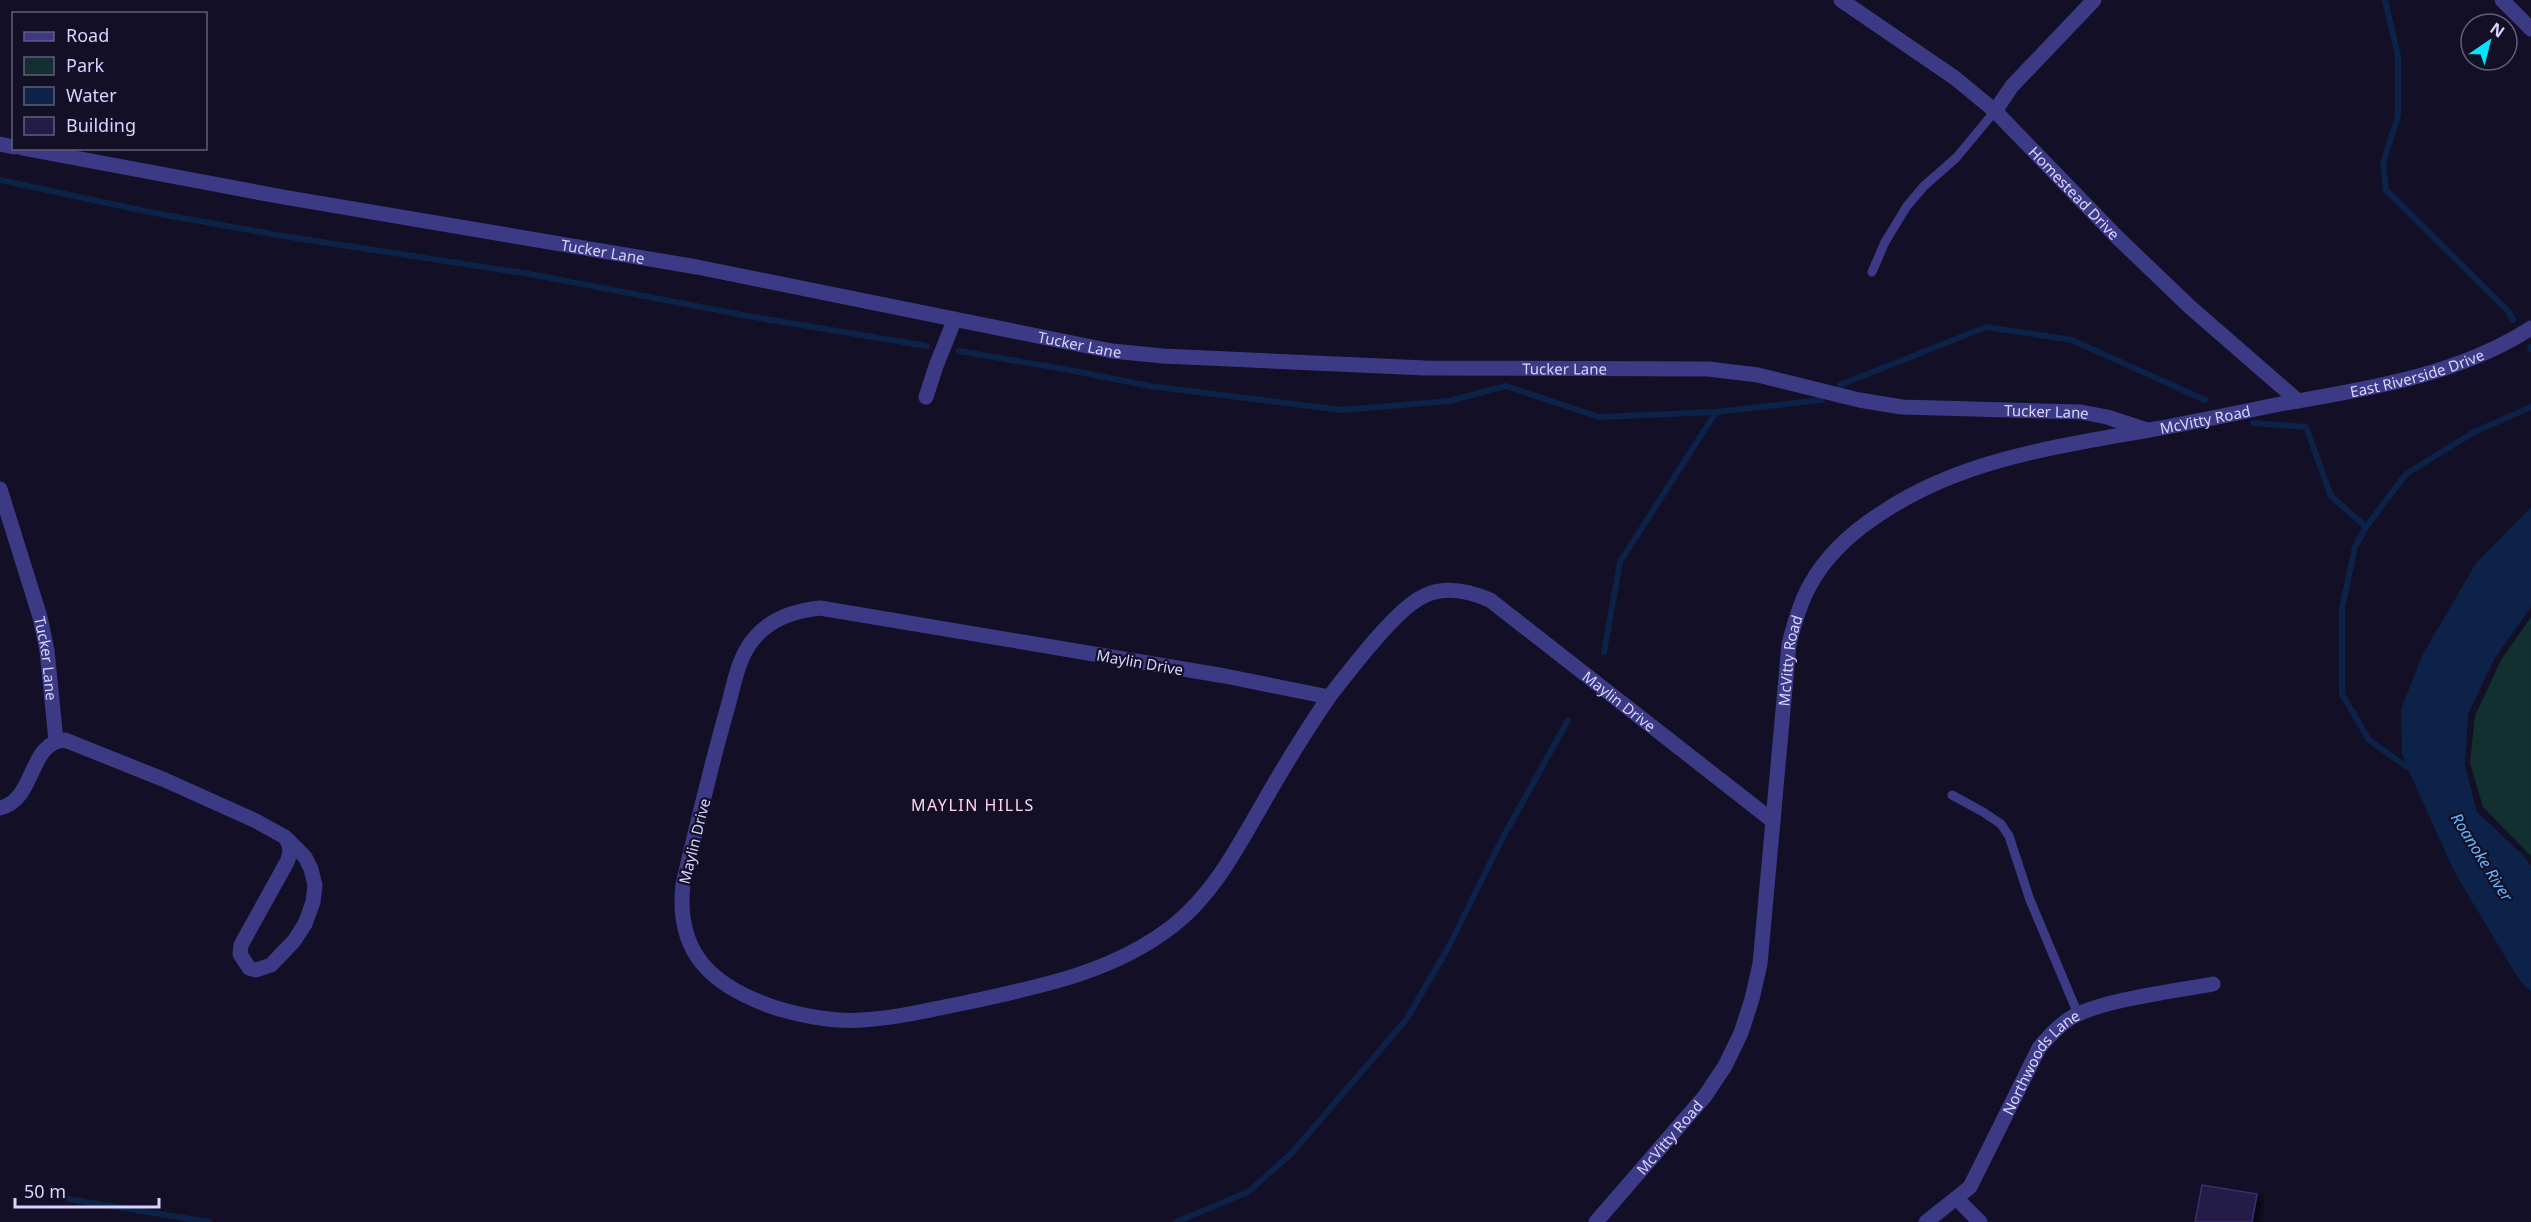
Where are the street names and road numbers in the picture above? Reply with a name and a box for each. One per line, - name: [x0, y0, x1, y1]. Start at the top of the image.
- street label: Homestead Drive: [2025, 142, 2124, 244]
- street label: Tucker Lane: [559, 234, 646, 268]
- street label: Tucker Lane: [1036, 326, 1122, 362]
- street label: East Riverside Drive: [2348, 344, 2487, 401]
- street label: Tucker Lane: [1522, 358, 1607, 379]
- street label: Tucker Lane: [2004, 400, 2091, 423]
- street label: McVitty Road: [2158, 400, 2252, 438]
- street label: McVitty Road: [1773, 612, 1807, 707]
- street label: Tucker Lane: [30, 614, 62, 701]
- street label: Maylin Drive: [1095, 645, 1185, 679]
- street label: Maylin Drive: [1579, 666, 1660, 736]
- street label: Maylin Drive: [674, 796, 714, 886]
- street label: Northwoods Lane: [1997, 1005, 2083, 1118]
- street label: McVitty Road: [1632, 1096, 1707, 1179]

